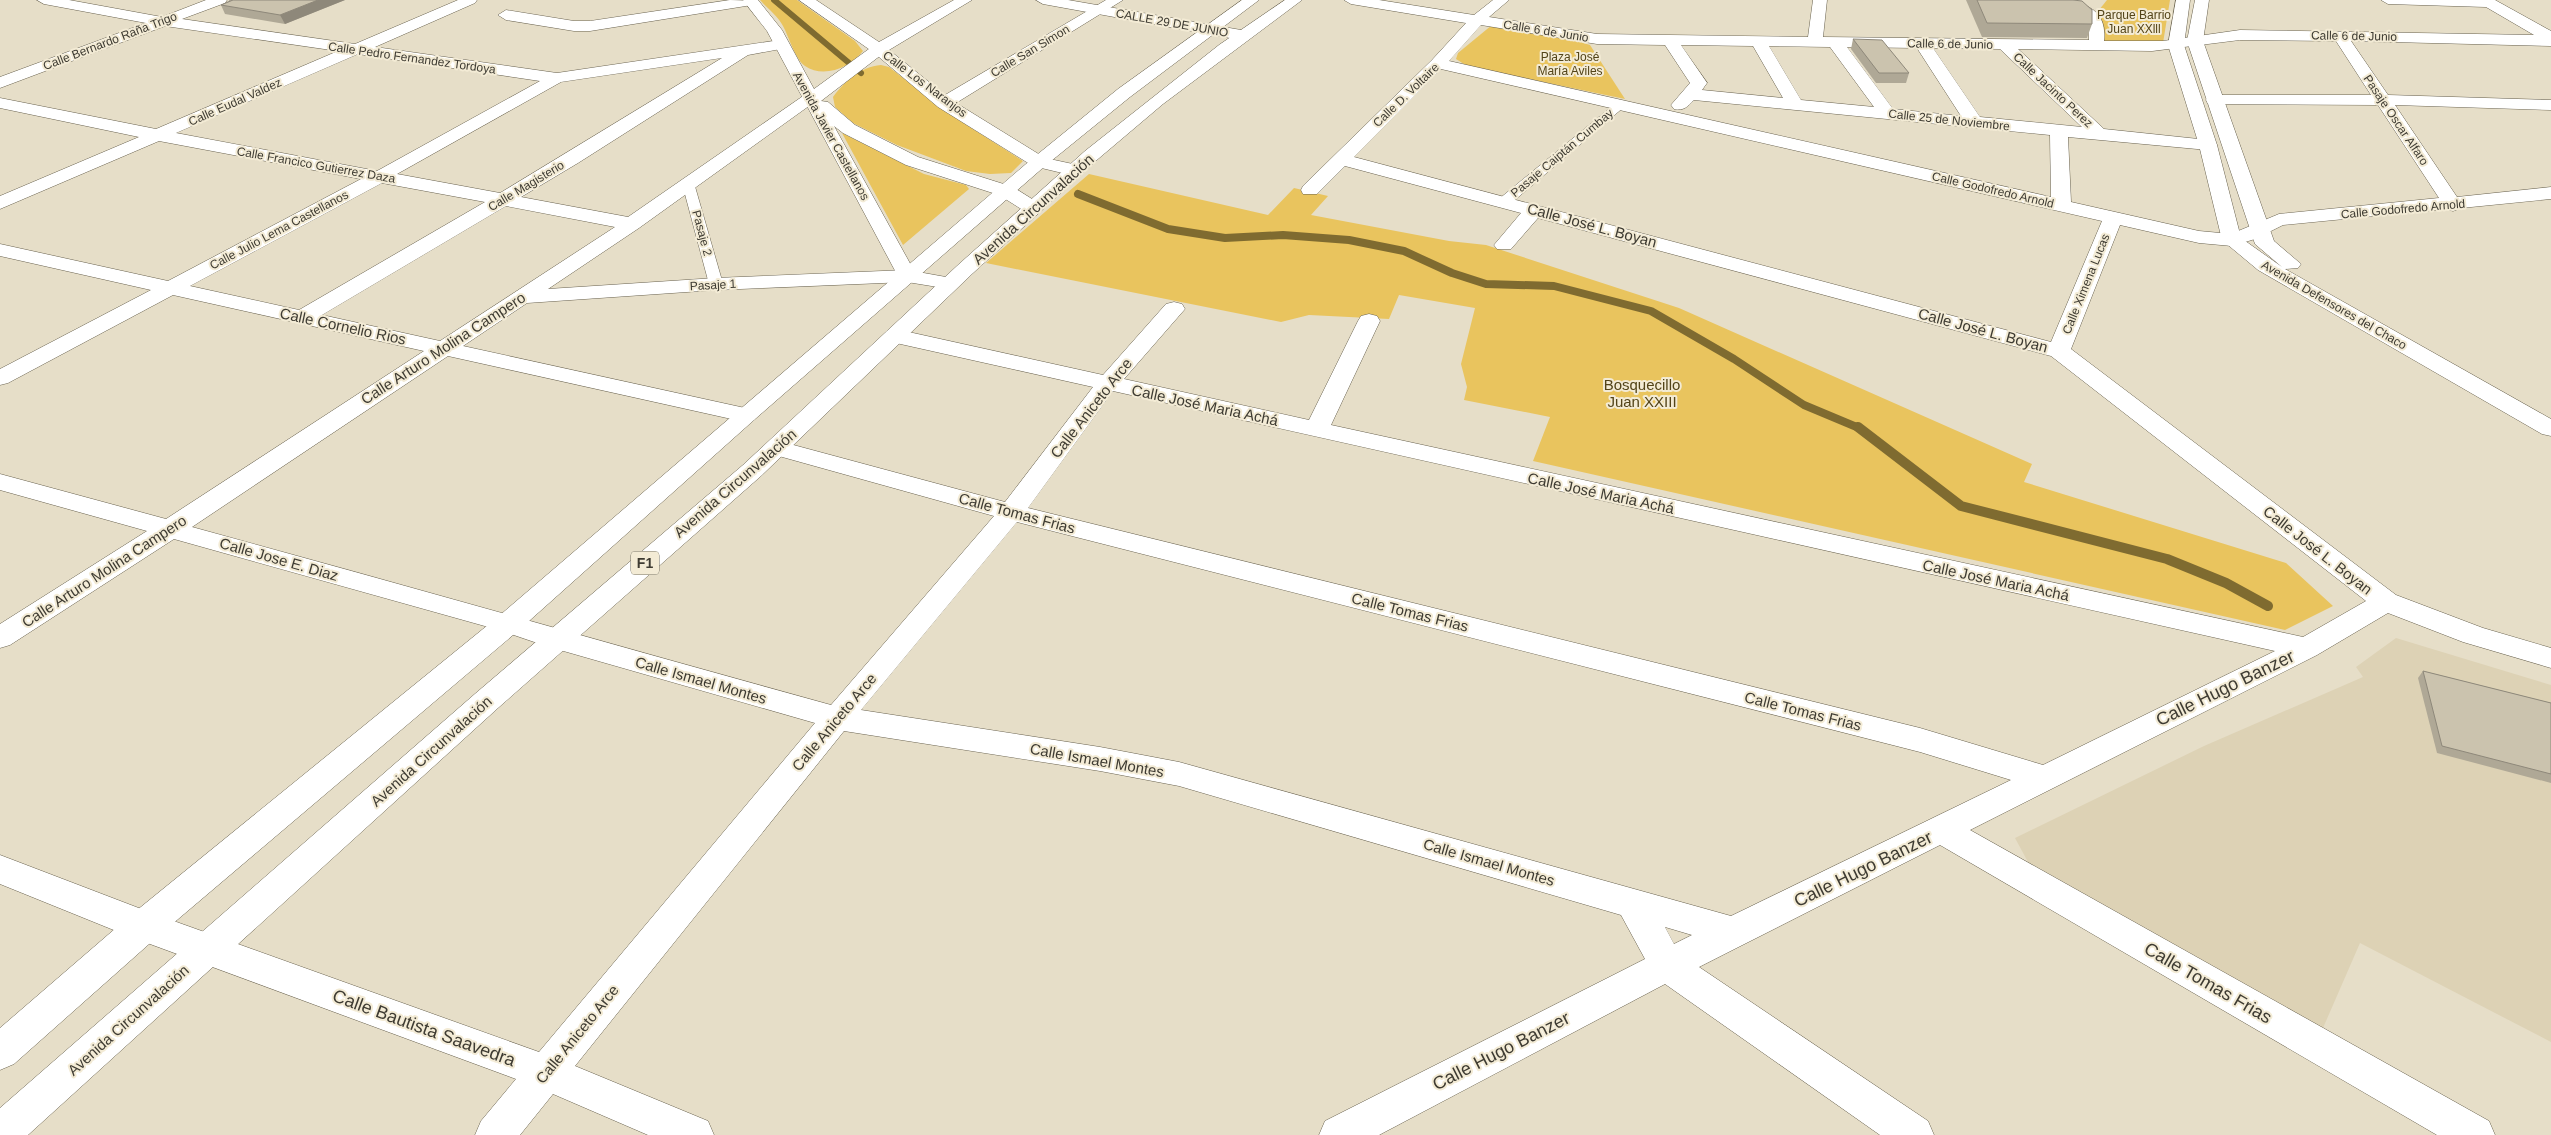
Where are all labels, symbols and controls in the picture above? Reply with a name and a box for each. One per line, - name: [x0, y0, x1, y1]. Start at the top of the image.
- street label: CALLE 29 DE JUNIO: [1115, 6, 1229, 40]
- park label: Parque Barrio Juan XXlll: [2097, 8, 2171, 36]
- street label: Calle Bernardo Raña Trigo: [41, 9, 179, 73]
- street label: Calle 6 de Junio: [1502, 17, 1590, 45]
- street label: Calle San Simon: [988, 22, 1072, 80]
- street label: Calle 6 de Junio: [2311, 28, 2397, 44]
- street label: Calle 6 de Junio: [1907, 36, 1993, 52]
- street label: Calle Pedro Fernandez Tordoya: [327, 39, 497, 77]
- street label: Calle Los Naranjos: [880, 48, 970, 120]
- park label: Plaza José María Aviles: [1537, 50, 1603, 78]
- street label: Calle Jacinto Perez: [2010, 50, 2096, 130]
- street label: Calle D. Voltaire: [1370, 60, 1442, 130]
- street label: Avenida Javier Castellanos: [790, 69, 872, 203]
- street label: Pasaje Oscar Alfaro: [2361, 72, 2432, 168]
- street label: Calle Eudal Valdez: [186, 75, 284, 129]
- street label: Pasaje Caiptán Cumbay: [1508, 106, 1616, 200]
- street label: Calle 25 de Noviembre: [1888, 107, 2011, 133]
- street label: Calle Francico Gutierrez Daza: [236, 144, 397, 186]
- street label: Avenida Circunvalación: [969, 150, 1097, 268]
- street label: Calle Magisterio: [486, 158, 567, 214]
- street label: Calle Godofredo Arnold: [1931, 169, 2055, 211]
- street label: Calle Julio Lema Castellanos: [207, 187, 351, 273]
- street label: Calle Godofredo Arnold: [2340, 197, 2466, 221]
- street label: Calle José L. Boyan: [1525, 200, 1659, 250]
- street label: Pasaje 2: [689, 209, 715, 258]
- street label: Calle Ximena Lucas: [2060, 232, 2112, 336]
- street label: Avenida Defensores del Chaco: [2259, 258, 2409, 353]
- street label: Pasaje 1: [689, 277, 737, 293]
- street label: Calle Arturo Molina Campero: [358, 288, 528, 408]
- street label: Calle Cornelio Rios: [278, 304, 408, 348]
- street label: Calle José L. Boyan: [1916, 305, 2050, 355]
- street label: Calle Aniceto Arce: [1047, 355, 1135, 461]
- park label: Bosquecillo Juan XXIII: [1604, 376, 1680, 410]
- street label: Calle José Maria Achá: [1130, 381, 1280, 429]
- street label: Avenida Circunvalación: [670, 425, 800, 541]
- street label: Calle José Maria Achá: [1526, 469, 1676, 517]
- street label: Calle Tomas Frias: [957, 489, 1077, 537]
- street label: Calle José L. Boyan: [2260, 502, 2376, 598]
- street label: Calle Arturo Molina Campero: [19, 511, 189, 631]
- street label: Calle Jose E. Diaz: [218, 534, 340, 584]
- road number: F1: [631, 552, 659, 574]
- street label: Calle José Maria Achá: [1921, 556, 2071, 604]
- street label: Calle Tomas Frias: [1350, 589, 1470, 635]
- street label: Calle Hugo Banzer: [2153, 646, 2297, 730]
- street label: Calle Ismael Montes: [633, 653, 769, 707]
- street label: Calle Aniceto Arce: [788, 670, 880, 774]
- street label: Calle Tomas Frias: [1743, 688, 1863, 734]
- street label: Avenida Circunvalación: [367, 692, 495, 810]
- street label: Calle Ismael Montes: [1029, 740, 1165, 780]
- street label: Calle Hugo Banzer: [1791, 827, 1935, 911]
- street label: Calle Ismael Montes: [1421, 835, 1557, 889]
- street label: Calle Tomas Frias: [2141, 938, 2275, 1028]
- street label: Avenida Circunvalación: [64, 961, 192, 1079]
- street label: Calle Aniceto Arce: [532, 981, 622, 1087]
- street label: Calle Bautista Saavedra: [330, 986, 519, 1071]
- street label: Calle Hugo Banzer: [1429, 1008, 1573, 1094]

